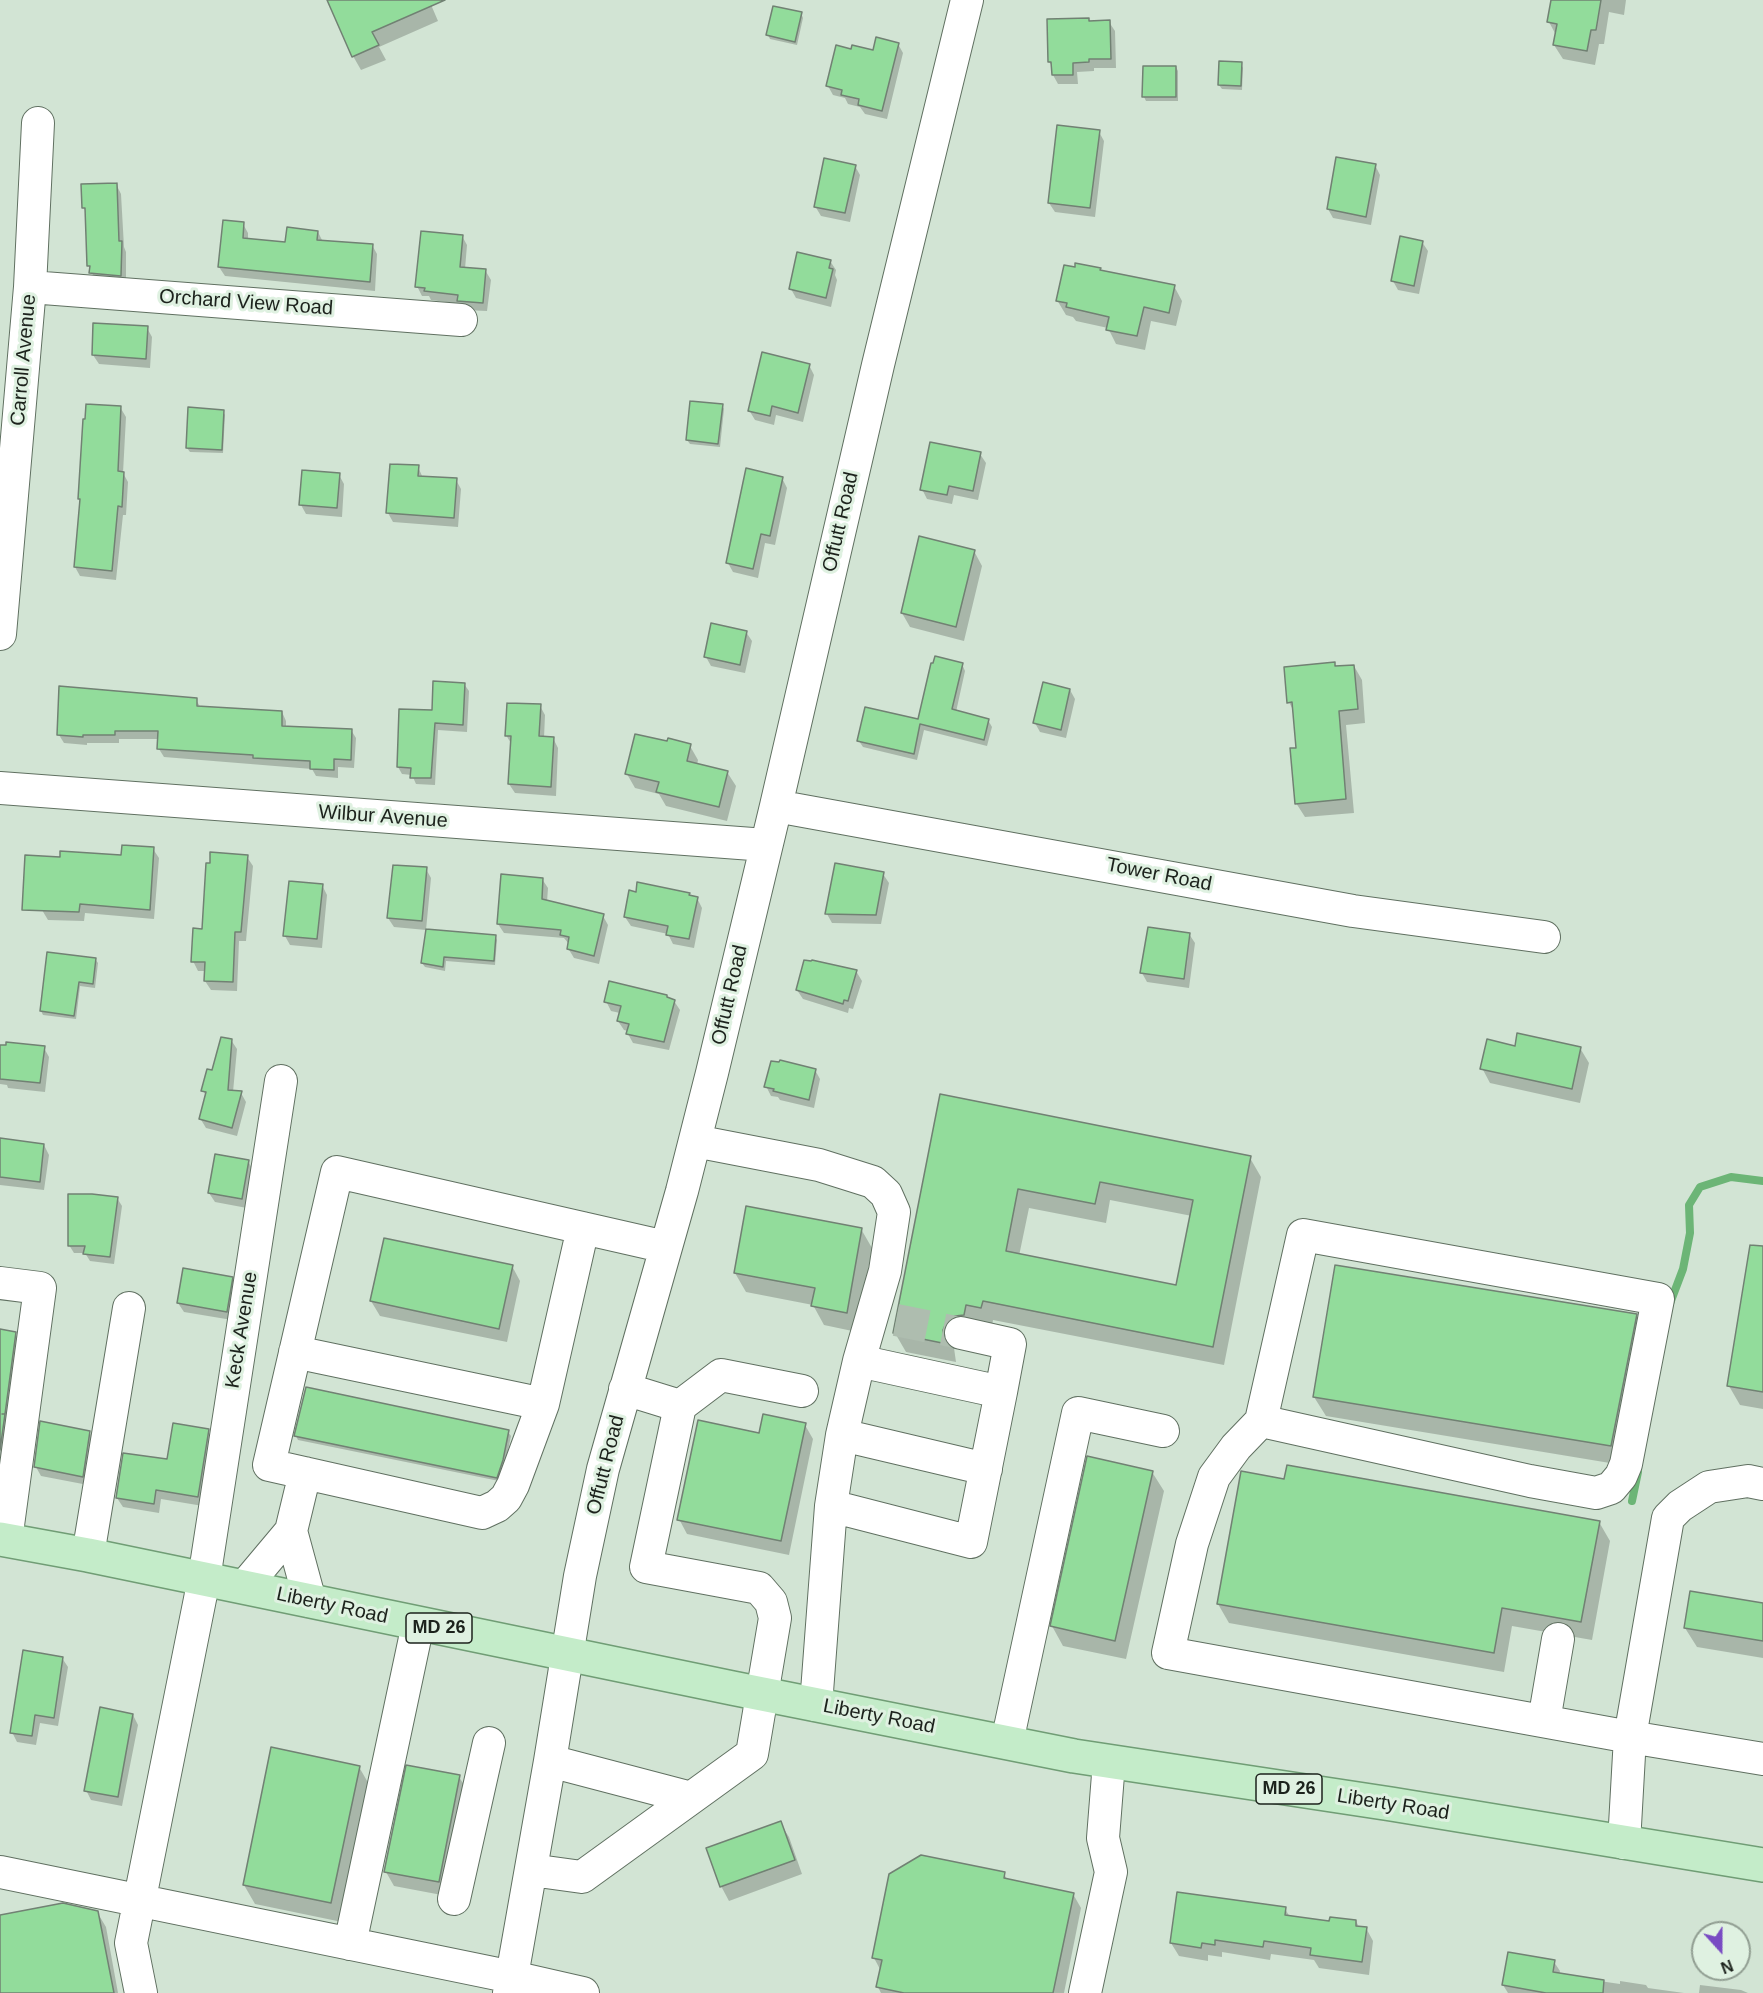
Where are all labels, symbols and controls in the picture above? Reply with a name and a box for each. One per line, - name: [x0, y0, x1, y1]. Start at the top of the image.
- street label: Orchard View Road: [158, 285, 334, 321]
- street label: Carroll Avenue: [6, 293, 42, 427]
- street label: Offutt Road: [818, 470, 864, 574]
- street label: Wilbur Avenue: [317, 801, 449, 833]
- street label: Tower Road: [1104, 853, 1214, 897]
- street label: Offutt Road: [707, 943, 753, 1047]
- street label: Keck Avenue: [221, 1270, 263, 1390]
- street label: Offutt Road: [582, 1413, 630, 1517]
- street label: Liberty Road: [274, 1582, 390, 1630]
- road number: MD 26: [406, 1613, 472, 1643]
- street label: Liberty Road: [821, 1694, 937, 1740]
- road number: MD 26: [1256, 1774, 1322, 1804]
- street label: Liberty Road: [1335, 1784, 1451, 1826]
- north arrow: [1691, 1921, 1751, 1981]
- text: N: [1718, 1956, 1735, 1976]

